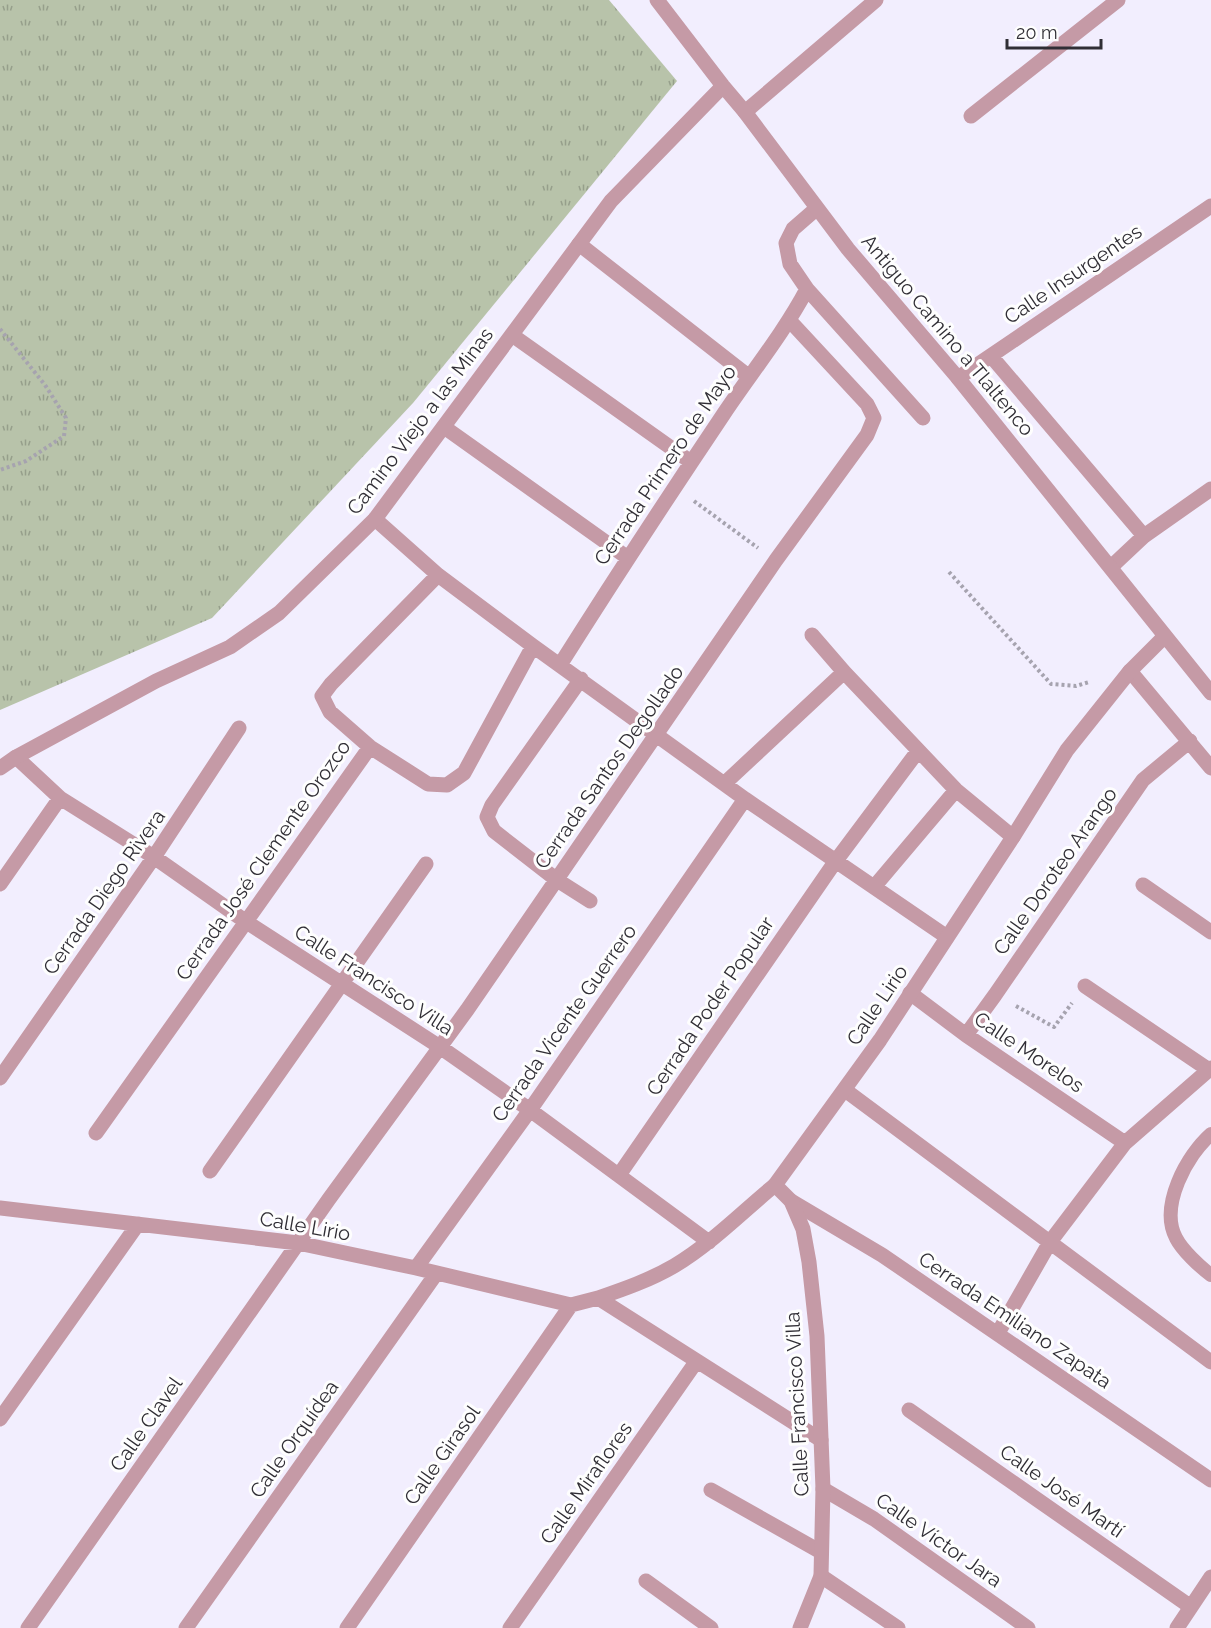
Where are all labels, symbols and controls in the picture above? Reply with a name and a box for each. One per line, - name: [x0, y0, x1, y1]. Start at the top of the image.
- scale bar: [1007, 12, 1102, 50]
- text: 20 m: [1016, 22, 1058, 43]
- street label: Calle Insurgentes: [1000, 219, 1146, 329]
- street label: Antiguo Camino a Tlaltenco: [857, 229, 1039, 441]
- street label: Camino Viejo a las Minas: [342, 323, 498, 519]
- street label: Cerrada Primero de Mayo: [589, 360, 741, 570]
- street label: Cerrada Santos Degollado: [529, 661, 689, 873]
- street label: Cerrada José Clemente Orozco: [171, 735, 355, 985]
- street label: Calle Doroteo Arango: [988, 783, 1122, 959]
- street label: Cerrada Diego Rivera: [38, 805, 170, 979]
- street label: Cerrada Poder Popular: [641, 912, 779, 1100]
- street label: Calle Francisco Villa: [290, 920, 458, 1040]
- street label: Cerrada Vicente Guerrero: [487, 920, 641, 1126]
- street label: Calle Lirio: [841, 960, 913, 1050]
- street label: Calle Morelos: [970, 1007, 1088, 1097]
- street label: Calle Lirio: [258, 1206, 352, 1246]
- street label: Cerrada Emiliano Zapata: [914, 1247, 1116, 1393]
- street label: Calle Francisco Villa: [780, 1311, 814, 1497]
- street label: Calle Clavel: [105, 1372, 188, 1476]
- street label: Calle Orquídea: [245, 1376, 343, 1502]
- street label: Calle Girasol: [399, 1400, 485, 1509]
- street label: Calle Miraflores: [535, 1417, 637, 1549]
- street label: Calle José Martí: [995, 1439, 1129, 1543]
- street label: Calle Víctor Jara: [871, 1488, 1007, 1592]

